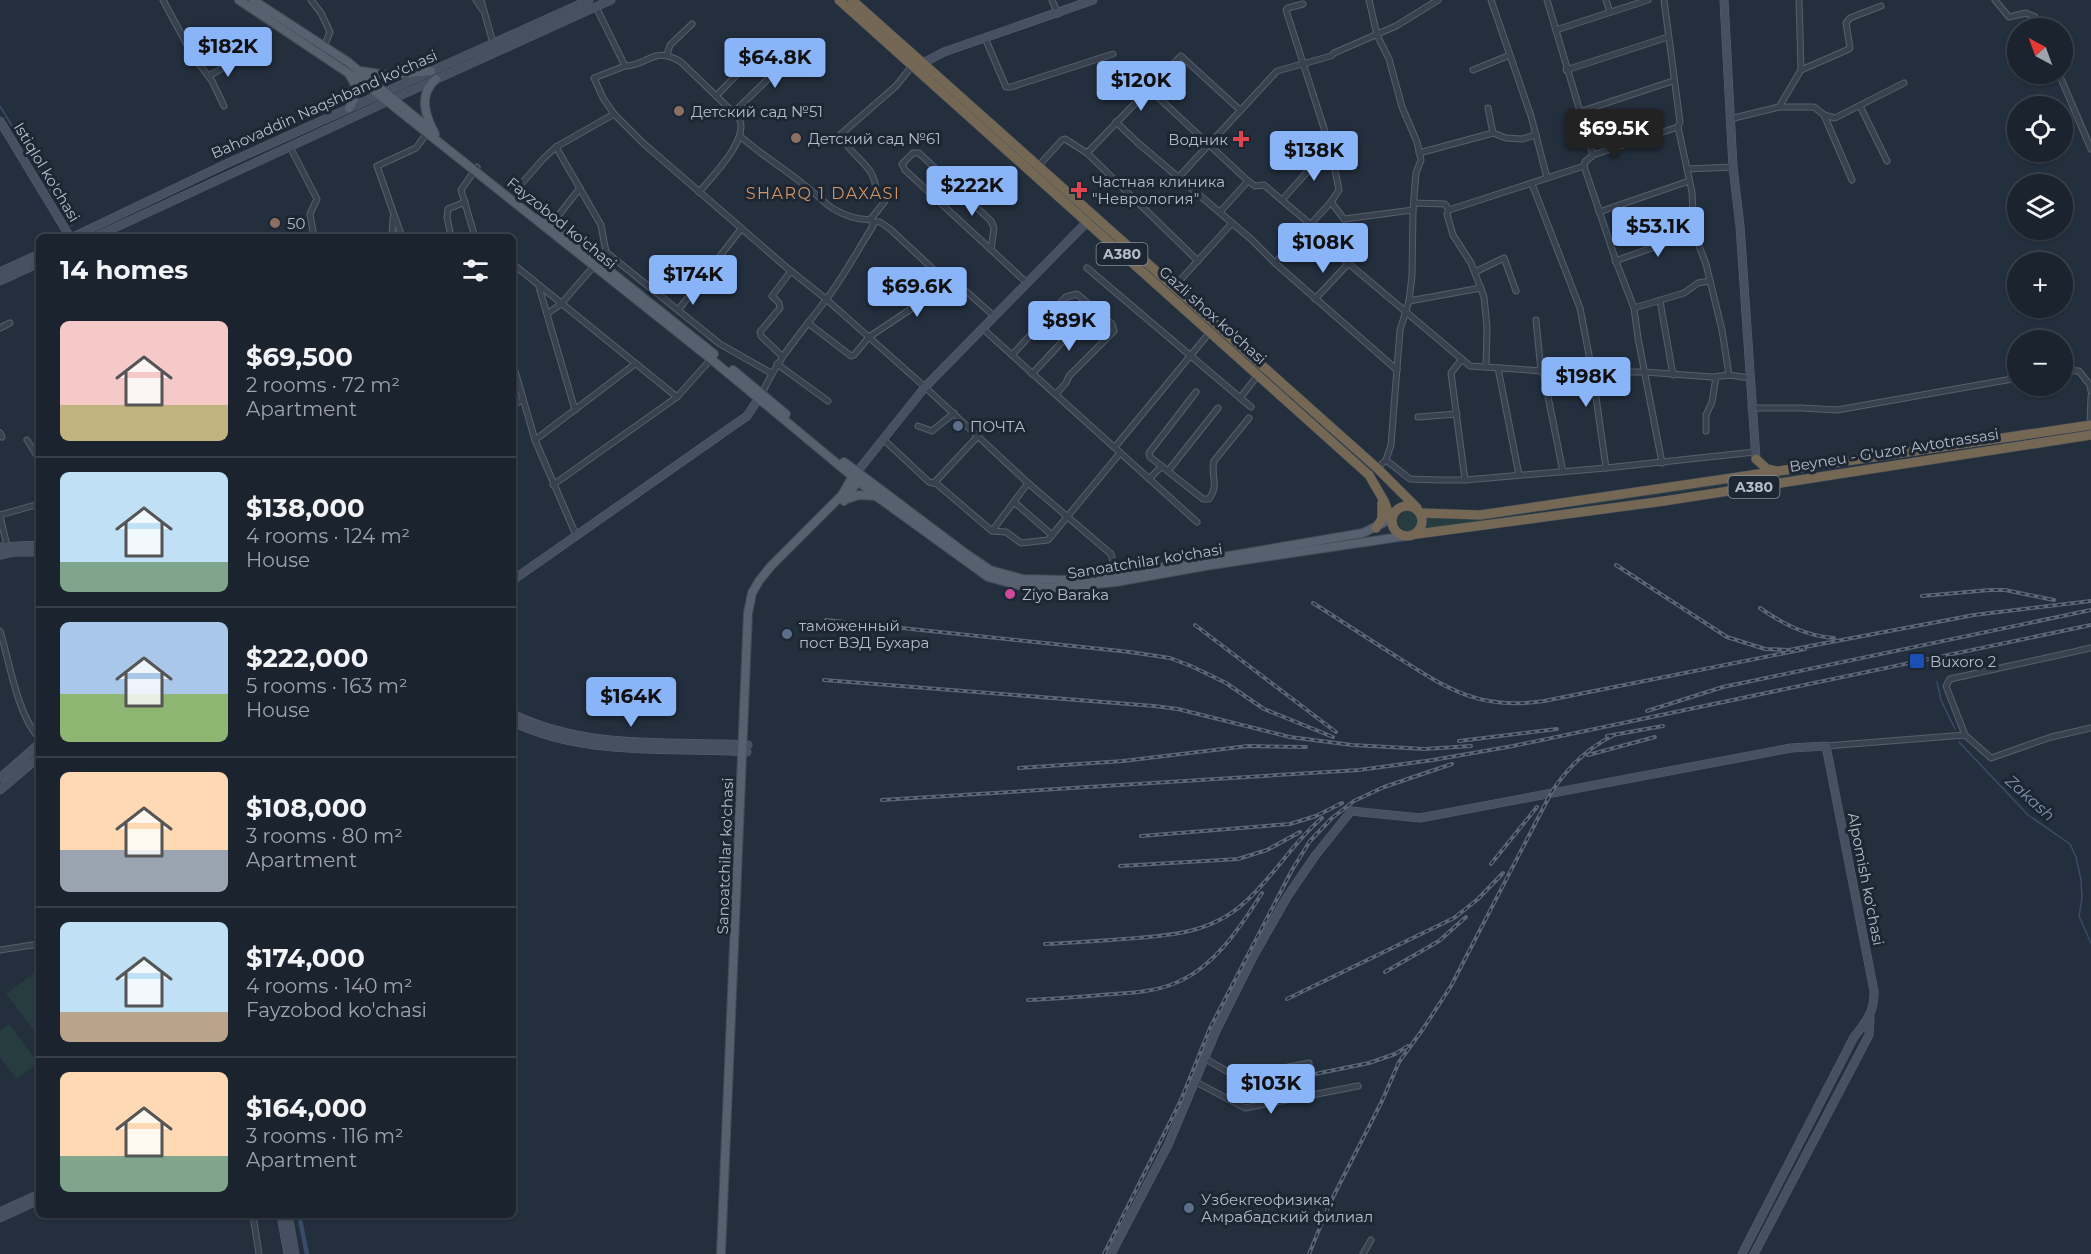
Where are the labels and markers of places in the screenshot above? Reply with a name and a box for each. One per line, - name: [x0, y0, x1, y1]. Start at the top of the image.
- pin: $182K: [186, 27, 270, 78]
- pin: $64.8K: [726, 38, 824, 89]
- pin: $120K: [1099, 61, 1183, 112]
- place label: Детский сад №51: [691, 102, 823, 121]
- marker: Детский сад №51: [672, 104, 686, 118]
- pin: $69.5K: [1565, 109, 1663, 160]
- place label: Детский сад №61: [808, 129, 941, 148]
- place label: Водник: [1168, 130, 1228, 149]
- marker: Водник: [1232, 130, 1250, 148]
- marker: Детский сад №61: [789, 131, 803, 145]
- pin: $138K: [1272, 131, 1356, 182]
- pin: $222K: [930, 166, 1014, 217]
- place label: Частная клиника "Неврология": [1092, 172, 1225, 208]
- marker: Частная клиника "Неврология": [1070, 181, 1088, 199]
- pin: $53.1K: [1609, 207, 1707, 258]
- place label: 50: [287, 214, 305, 233]
- marker: 50: [268, 216, 282, 230]
- pin: $108K: [1281, 223, 1365, 274]
- pin: $174K: [651, 255, 735, 306]
- pin: $69.6K: [868, 267, 966, 318]
- pin: $89K: [1033, 301, 1105, 352]
- pin: $198K: [1544, 357, 1628, 408]
- place label: ПОЧТА: [970, 417, 1025, 436]
- marker: ПОЧТА: [951, 419, 965, 433]
- place label: Ziyo Baraka: [1022, 585, 1109, 604]
- marker: Ziyo Baraka: [1003, 587, 1017, 601]
- place label: таможенный пост ВЭД Бухара: [799, 616, 929, 652]
- marker: таможенный пост ВЭД Бухара: [780, 627, 794, 641]
- marker: Buxoro 2: [1908, 652, 1926, 670]
- place label: Buxoro 2: [1930, 652, 1996, 671]
- pin: $164K: [589, 677, 673, 728]
- pin: $103K: [1229, 1064, 1313, 1115]
- place label: Узбекгеофизика, Амрабадский филиал: [1201, 1190, 1373, 1226]
- marker: Узбекгеофизика, Амрабадский филиал: [1182, 1201, 1196, 1215]

